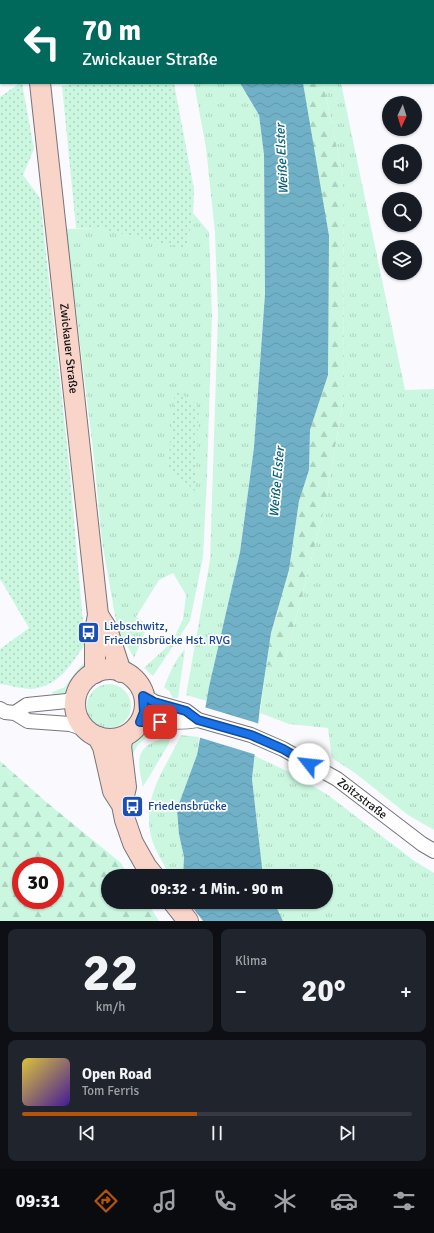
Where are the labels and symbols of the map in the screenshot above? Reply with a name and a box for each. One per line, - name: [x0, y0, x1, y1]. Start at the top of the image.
- north arrow: [382, 96, 422, 136]
- water label: Weiße Elster: [272, 121, 292, 195]
- street label: Zwickauer Straße: [56, 303, 81, 394]
- water label: Weiße Elster: [266, 444, 288, 518]
- place label: Liebschwitz, Friedensbrücke Hst. RVG: [104, 619, 230, 648]
- bus stop icon: Liebschwitz, Friedensbrücke Hst. RVG: [76, 620, 102, 646]
- pin: [143, 705, 177, 739]
- position arrow: [288, 743, 330, 785]
- street label: Zoitzstraße: [334, 775, 390, 823]
- bus stop icon: Friedensbrücke: [120, 793, 146, 819]
- place label: Friedensbrücke: [148, 799, 227, 814]
- speed limit sign: 30: [12, 857, 64, 909]

